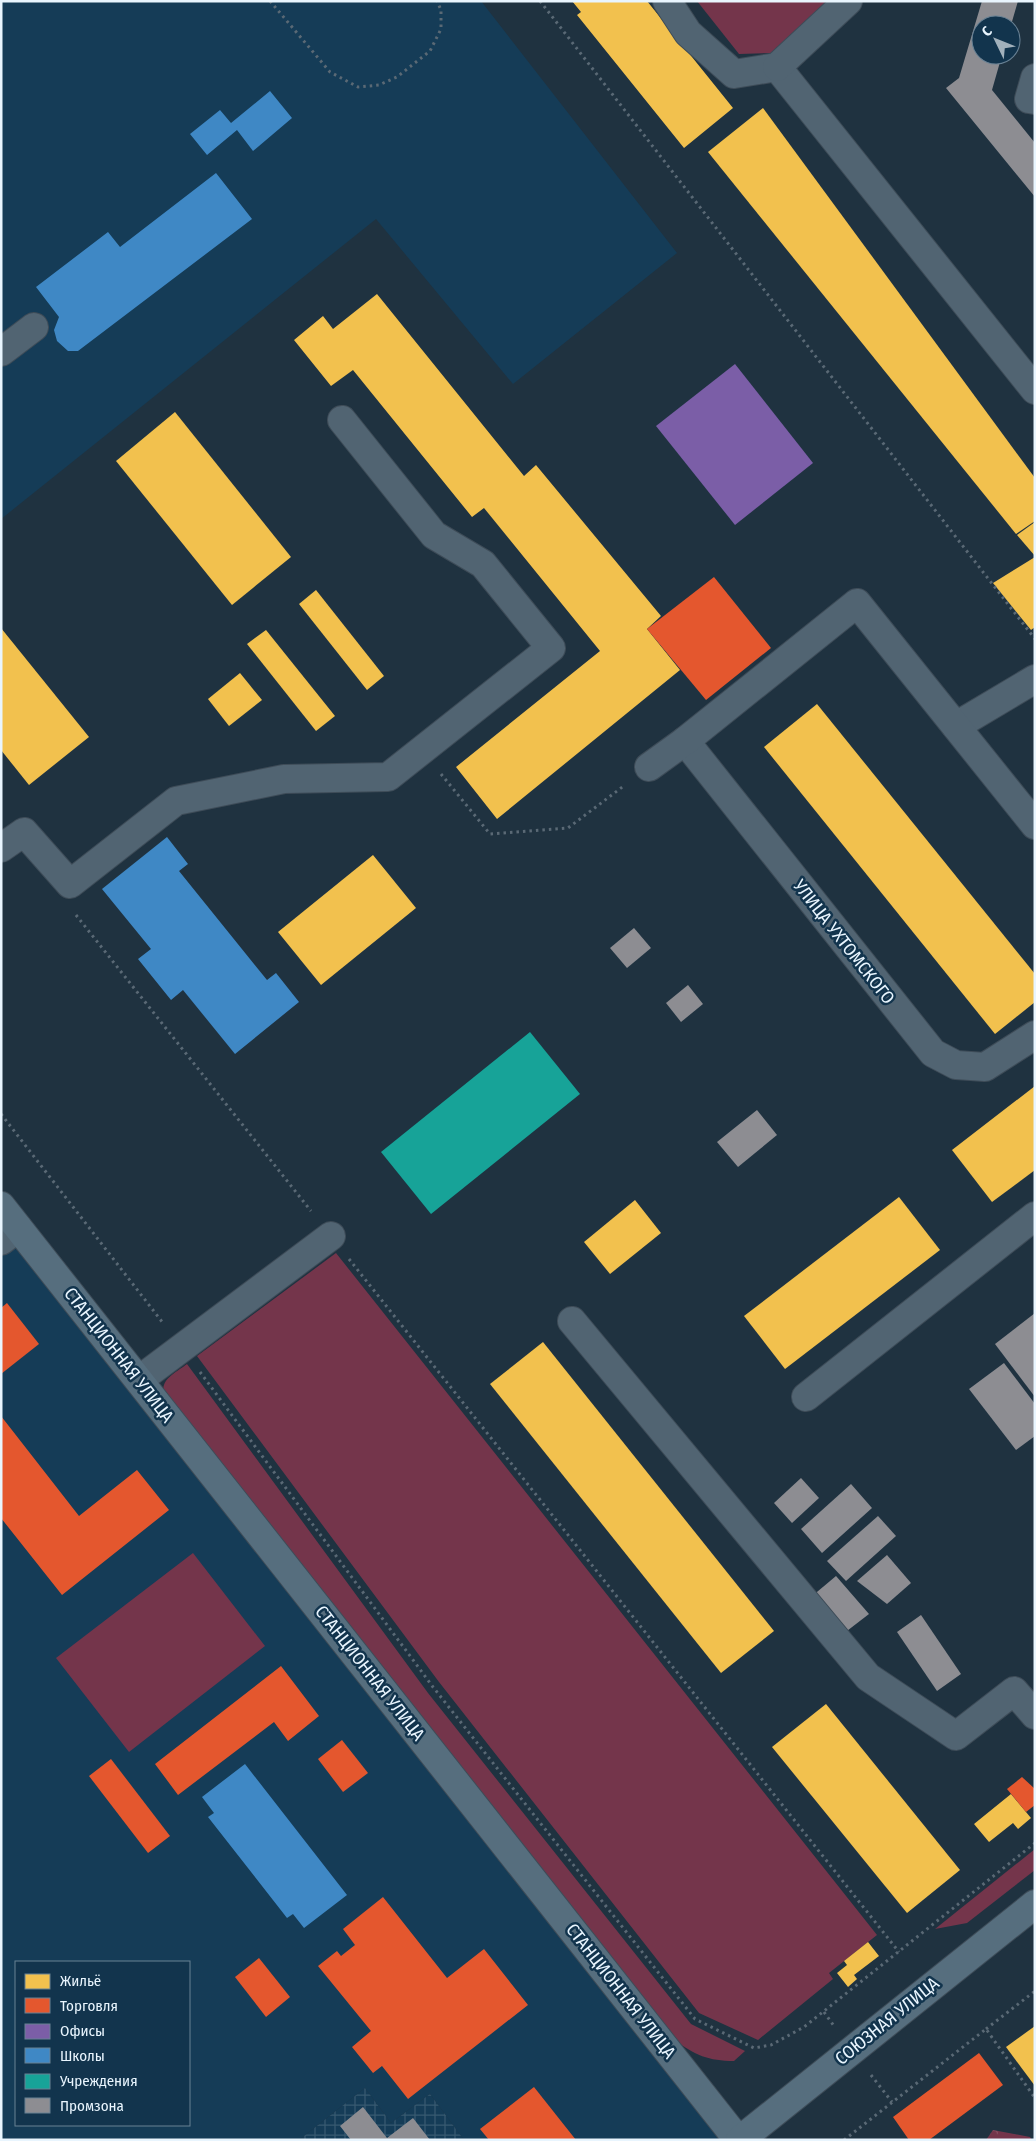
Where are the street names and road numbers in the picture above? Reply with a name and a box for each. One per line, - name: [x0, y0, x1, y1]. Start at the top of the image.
- street label: УЛИЦА УХТОМСКОГО: [788, 875, 899, 1009]
- street label: СТАНЦИОННАЯ УЛИЦА: [59, 1283, 179, 1427]
- street label: СТАНЦИОННАЯ УЛИЦА: [310, 1601, 430, 1745]
- street label: СТАНЦИОННАЯ УЛИЦА: [561, 1919, 681, 2063]
- street label: СОЮЗНАЯ УЛИЦА: [830, 1972, 944, 2070]

